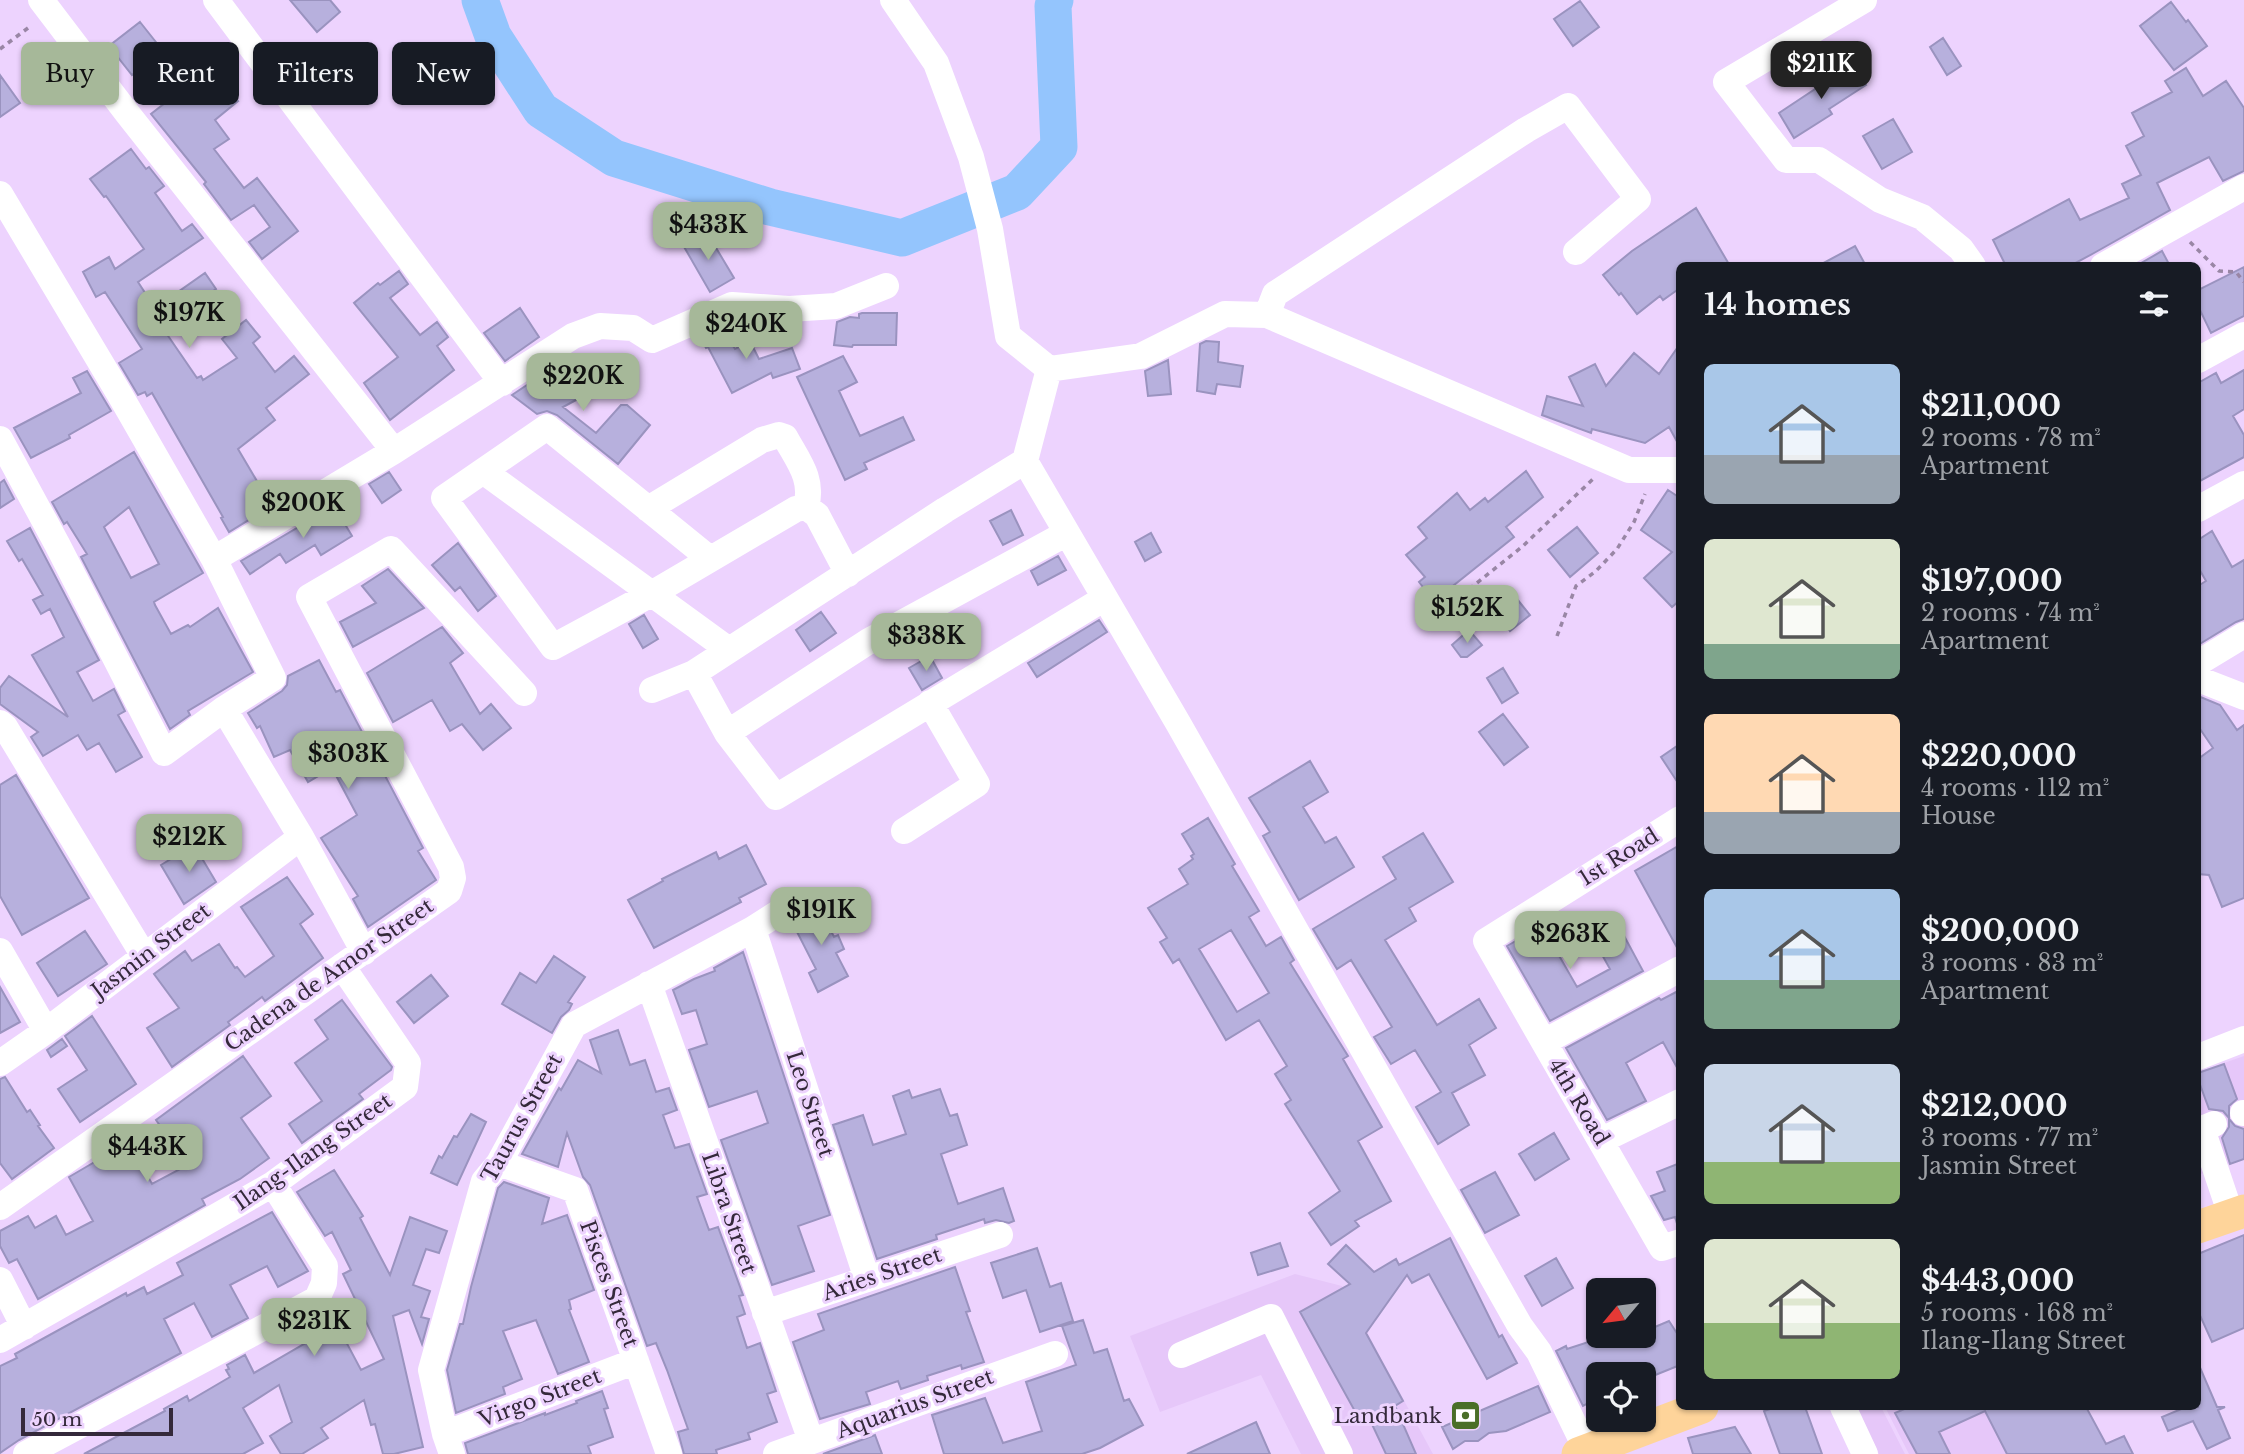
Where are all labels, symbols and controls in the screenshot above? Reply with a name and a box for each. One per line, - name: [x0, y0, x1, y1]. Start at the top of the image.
- chip: Buy: [21, 42, 119, 105]
- chip: Rent: [133, 42, 239, 105]
- chip: Filters: [253, 42, 378, 105]
- chip: New: [392, 42, 495, 105]
- pin: $211K: [1772, 42, 1870, 101]
- text: $211K: [1787, 50, 1855, 78]
- pin: $433K: [659, 202, 757, 262]
- text: $433K: [669, 211, 747, 239]
- icon: filters: [2135, 285, 2173, 323]
- text: 14 homes: [1704, 286, 1851, 323]
- pin: $197K: [140, 290, 238, 350]
- text: $197K: [153, 299, 225, 327]
- pin: $240K: [697, 302, 795, 361]
- text: $240K: [705, 310, 787, 338]
- pin: $220K: [534, 354, 632, 413]
- text: $220K: [542, 362, 624, 390]
- text: $211,000: [1921, 387, 2061, 424]
- icon: home: [1760, 392, 1844, 476]
- text: 2 rooms · 78 m²: [1921, 424, 2101, 452]
- text: Apartment: [1921, 452, 2049, 480]
- pin: $200K: [254, 480, 352, 540]
- text: $200K: [261, 489, 345, 517]
- text: $197,000: [1921, 562, 2063, 599]
- icon: home: [1760, 567, 1844, 651]
- pin: $152K: [1418, 586, 1516, 645]
- text: $152K: [1431, 594, 1503, 622]
- text: 2 rooms · 74 m²: [1921, 599, 2100, 627]
- pin: $338K: [877, 614, 975, 673]
- text: $338K: [887, 622, 965, 650]
- text: Apartment: [1921, 627, 2049, 655]
- pin: $303K: [299, 732, 397, 791]
- text: $220,000: [1921, 737, 2077, 774]
- text: $303K: [308, 740, 388, 768]
- icon: home: [1760, 742, 1844, 826]
- text: 4 rooms · 112 m²: [1921, 774, 2109, 802]
- text: House: [1921, 802, 1996, 830]
- pin: $212K: [140, 814, 238, 874]
- street label: 1st Road: [1574, 822, 1664, 892]
- text: $212K: [152, 823, 226, 851]
- pin: $191K: [772, 888, 870, 947]
- street label: Cadena de Amor Street: [220, 893, 439, 1057]
- text: $191K: [786, 896, 856, 924]
- street label: Jasmin Street: [84, 898, 216, 1006]
- pin: $263K: [1521, 912, 1619, 971]
- text: $200,000: [1921, 912, 2080, 949]
- icon: home: [1760, 917, 1844, 1001]
- text: $263K: [1531, 920, 1609, 948]
- text: 3 rooms · 83 m²: [1921, 949, 2103, 977]
- text: Apartment: [1921, 977, 2049, 1005]
- street label: Leo Street: [781, 1048, 839, 1160]
- street label: Taurus Street: [476, 1049, 568, 1187]
- street label: 4th Road: [1543, 1054, 1615, 1150]
- text: $212,000: [1921, 1087, 2068, 1124]
- street label: Ilang-Ilang Street: [229, 1088, 397, 1216]
- icon: home: [1760, 1092, 1844, 1176]
- pin: $443K: [98, 1124, 196, 1184]
- text: 3 rooms · 77 m²: [1921, 1124, 2098, 1152]
- text: $443K: [108, 1133, 186, 1161]
- street label: Libra Street: [696, 1149, 762, 1277]
- text: Jasmin Street: [1921, 1152, 2077, 1180]
- street label: Pisces Street: [574, 1217, 644, 1351]
- street label: Aries Street: [818, 1241, 945, 1307]
- text: $443,000: [1921, 1262, 2074, 1299]
- icon: home: [1760, 1267, 1844, 1351]
- north arrow: [1586, 1278, 1656, 1348]
- map controls: [1586, 1278, 1656, 1432]
- pin: $231K: [265, 1298, 363, 1358]
- text: 5 rooms · 168 m²: [1921, 1299, 2113, 1327]
- text: $231K: [277, 1307, 351, 1335]
- text: Ilang-Ilang Street: [1921, 1327, 2126, 1355]
- button: locate: [1586, 1362, 1656, 1432]
- street label: Virgo Street: [474, 1363, 605, 1434]
- street label: Aquarius Street: [832, 1364, 997, 1445]
- bank icon: Landbank: [1448, 1399, 1482, 1433]
- place label: Landbank: [1334, 1403, 1442, 1429]
- scale bar: [21, 1405, 173, 1437]
- text: 50 m: [32, 1408, 82, 1431]

